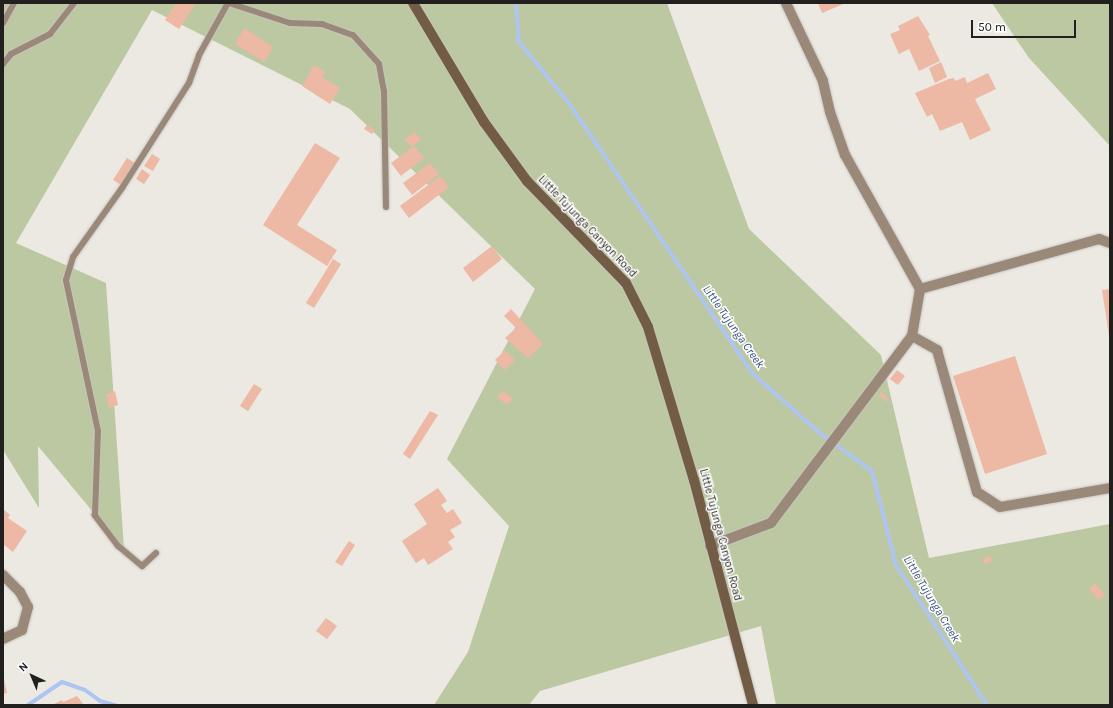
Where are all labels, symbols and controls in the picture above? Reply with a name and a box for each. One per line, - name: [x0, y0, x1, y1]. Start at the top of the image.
- scale bar: [973, 12, 1078, 38]
- text: 50 m: [978, 20, 1006, 34]
- street label: Little Tujunga Canyon Road: [535, 173, 639, 281]
- water label: Little Tujunga Creek: [699, 283, 767, 371]
- street label: Little Tujunga Canyon Road: [696, 468, 744, 602]
- water label: Little Tujunga Creek: [900, 553, 962, 645]
- north arrow: [12, 656, 52, 696]
- text: N: [16, 660, 31, 674]

